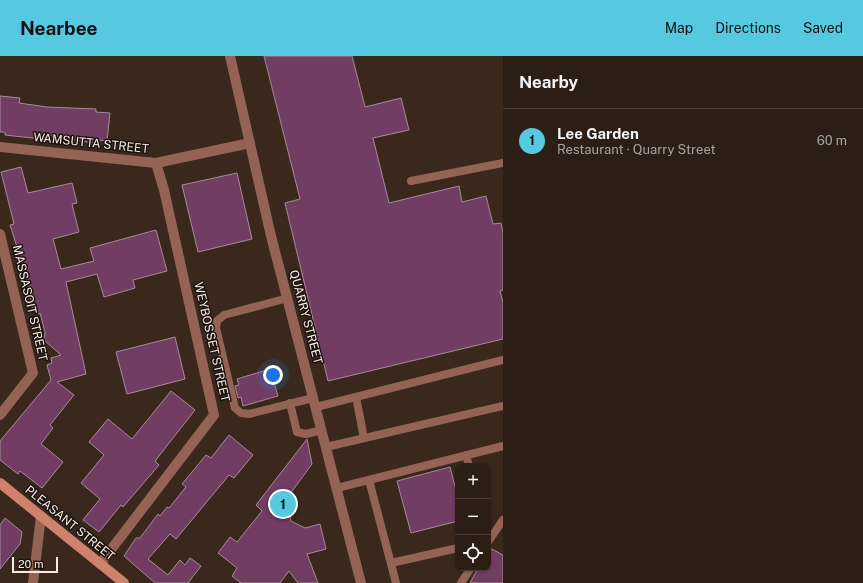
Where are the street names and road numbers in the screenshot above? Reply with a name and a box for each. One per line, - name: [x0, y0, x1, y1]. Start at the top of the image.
- street label: WAMSUTTA STREET: [33, 130, 149, 156]
- street label: MASSASOIT STREET: [10, 244, 50, 362]
- street label: QUARRY STREET: [287, 268, 325, 366]
- street label: WEYBOSSET STREET: [191, 281, 233, 403]
- street label: PLEASANT STREET: [22, 483, 118, 563]

